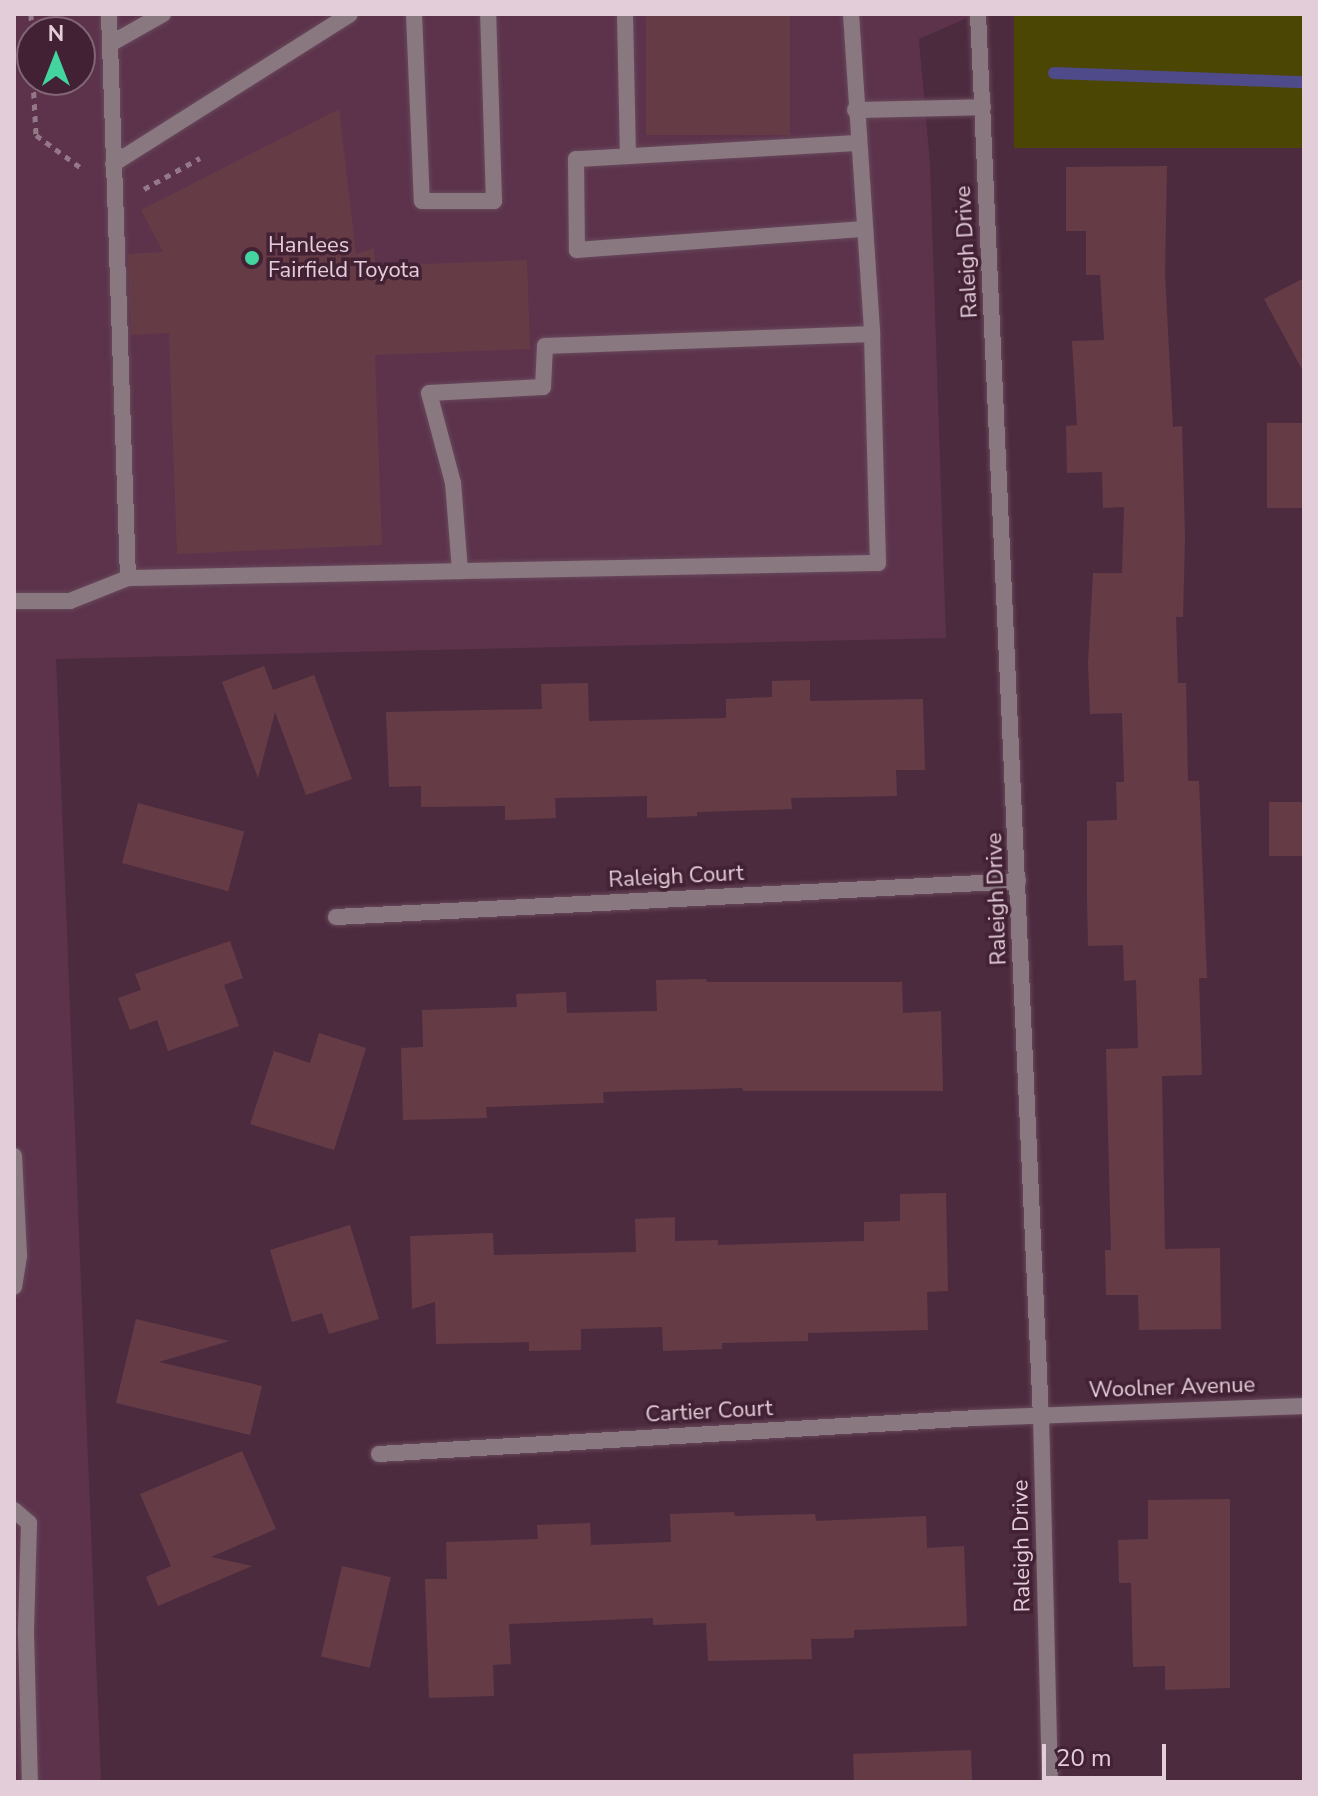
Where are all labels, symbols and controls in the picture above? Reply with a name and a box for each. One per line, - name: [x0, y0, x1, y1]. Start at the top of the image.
- north arrow: [16, 16, 96, 96]
- text: N: [48, 19, 64, 49]
- street label: Raleigh Drive: [950, 185, 984, 319]
- place label: Hanlees Fairfield Toyota: [268, 232, 420, 284]
- marker: Hanlees Fairfield Toyota: [243, 249, 261, 267]
- street label: Raleigh Drive: [981, 832, 1013, 966]
- street label: Raleigh Court: [608, 860, 744, 894]
- street label: Woolner Avenue: [1088, 1372, 1256, 1404]
- street label: Cartier Court: [645, 1395, 773, 1429]
- street label: Raleigh Drive: [1008, 1479, 1036, 1613]
- scale bar: [1046, 1728, 1170, 1778]
- text: 20 m: [1056, 1742, 1112, 1774]

